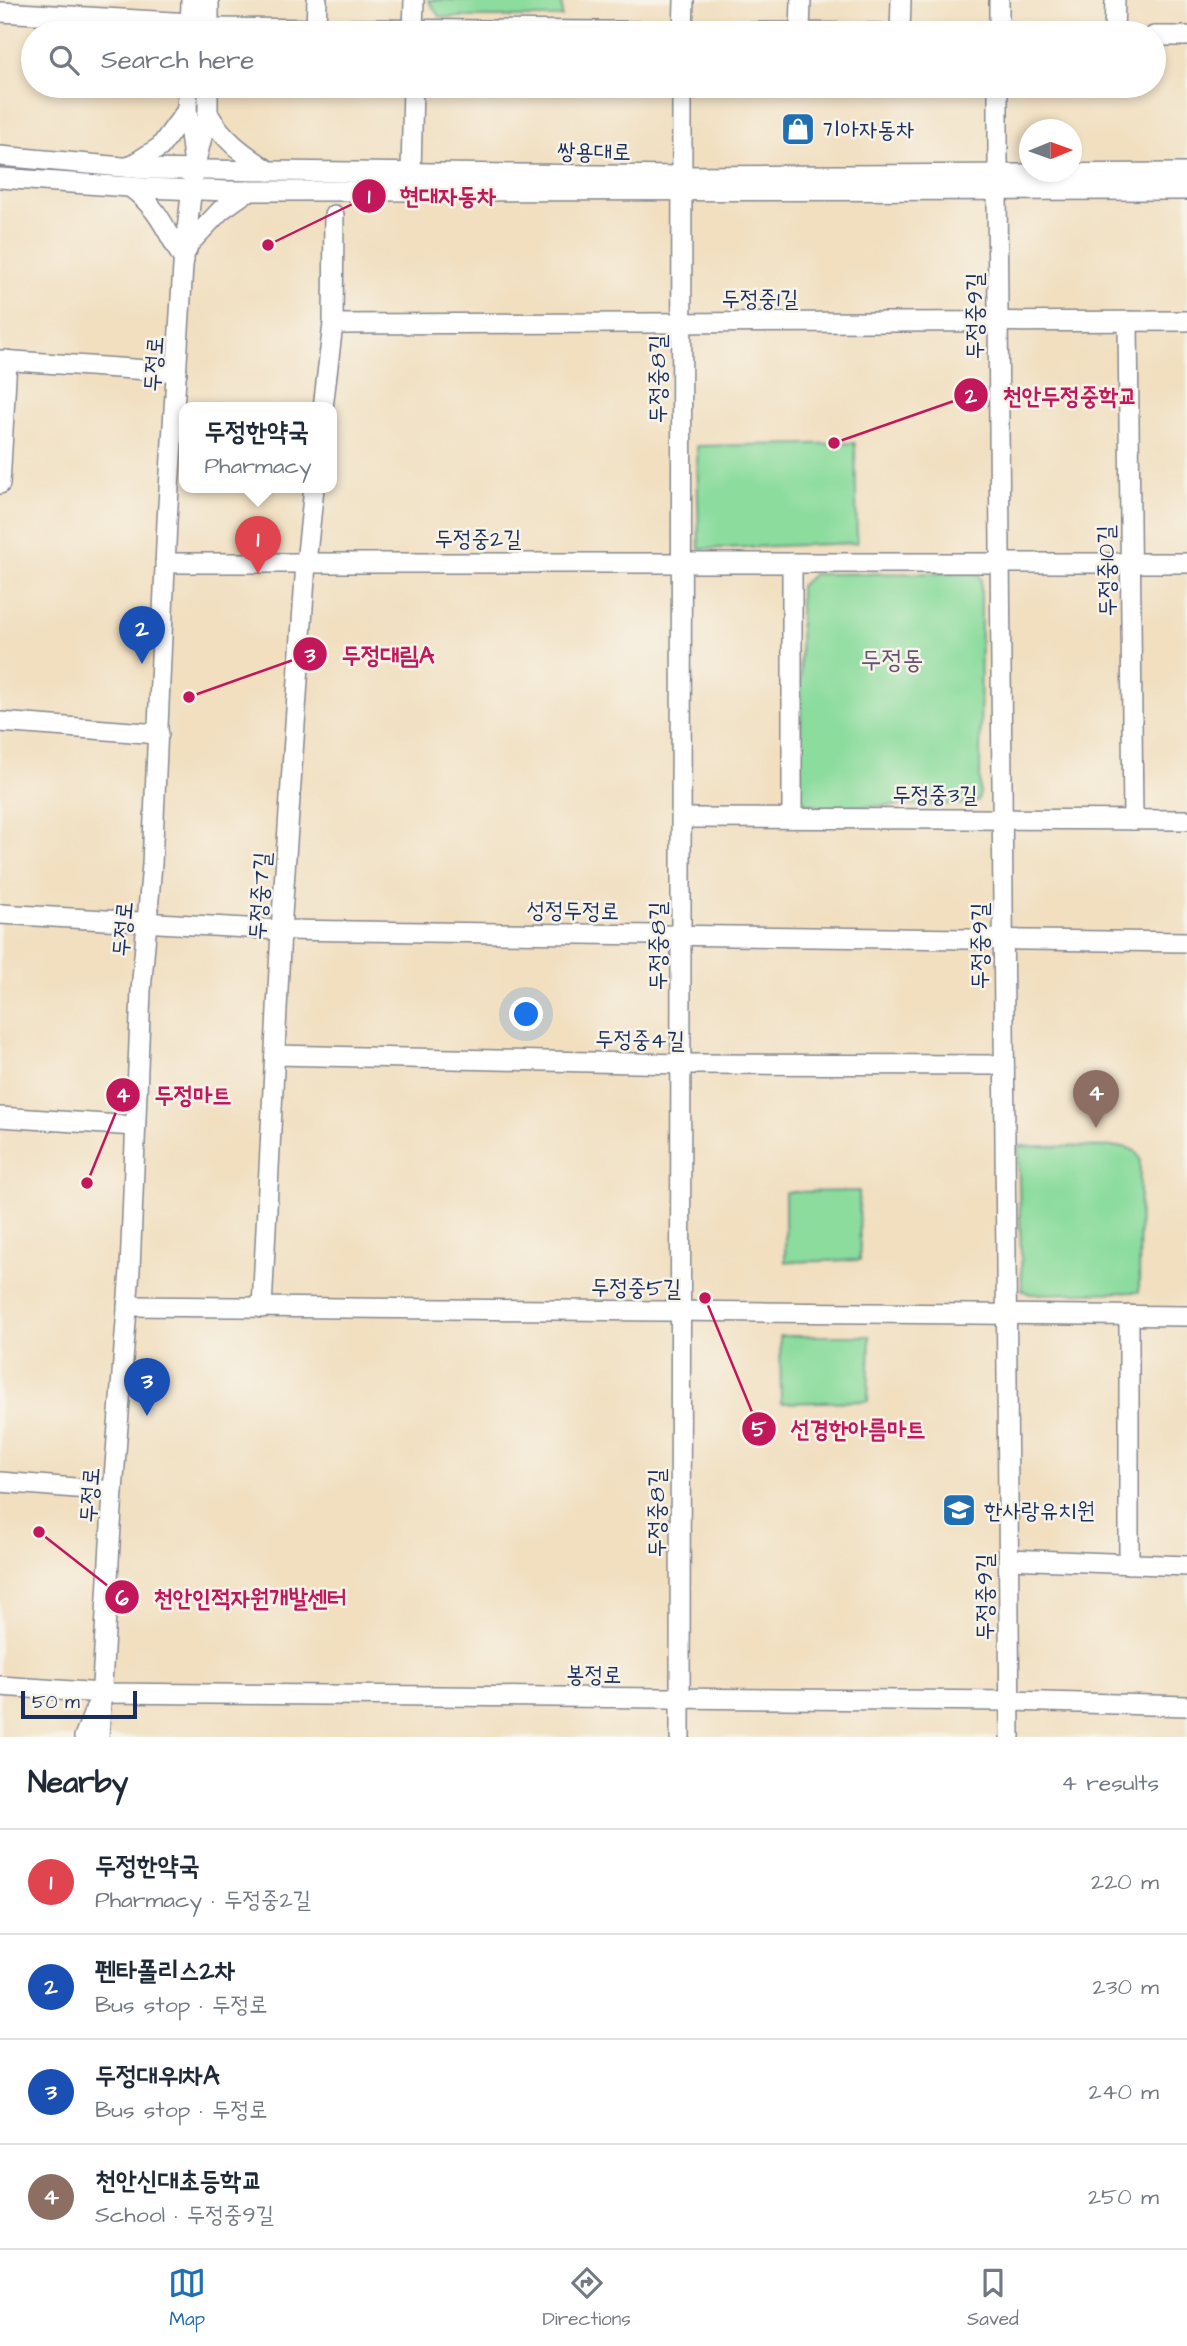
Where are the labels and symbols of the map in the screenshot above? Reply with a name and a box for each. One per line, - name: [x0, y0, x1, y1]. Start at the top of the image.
- shop icon: 기아자동차: [779, 110, 817, 148]
- place label: 기아자동차: [822, 114, 915, 146]
- north arrow: [1019, 119, 1082, 182]
- street label: 쌍용대로: [557, 135, 631, 169]
- callout: 현대자동차: [351, 173, 511, 218]
- text: 현대자동차: [400, 180, 496, 214]
- text: 1: [368, 182, 371, 211]
- street label: 두정중9길: [959, 272, 991, 360]
- street label: 두정중1길: [722, 283, 798, 315]
- street label: 두정로: [136, 335, 172, 393]
- street label: 두정중8길: [642, 335, 674, 423]
- callout: 천안두정중학교: [954, 373, 1152, 418]
- text: 천안두정중학교: [1002, 380, 1138, 414]
- text: 2: [964, 382, 978, 411]
- pin: 1: [235, 516, 281, 574]
- street label: 두정중2길: [434, 523, 522, 555]
- street label: 두정중10길: [1090, 525, 1124, 617]
- pin: 2: [119, 606, 165, 664]
- callout: 두정대림A: [293, 632, 448, 677]
- text: 두정대림A: [342, 639, 435, 673]
- text: 3: [304, 641, 316, 670]
- district label: 두정동: [861, 642, 923, 678]
- street label: 두정중3길: [892, 779, 978, 811]
- street label: 두정중7길: [241, 851, 279, 941]
- street label: 성정두정로: [526, 894, 620, 928]
- street label: 두정로: [105, 900, 141, 958]
- street label: 두정중8길: [642, 902, 674, 990]
- street label: 두정중9길: [964, 902, 996, 990]
- your location: [509, 997, 543, 1031]
- street label: 두정중4길: [595, 1023, 685, 1057]
- pin: 4: [1073, 1070, 1119, 1128]
- callout: 두정마트: [106, 1072, 246, 1117]
- text: 두정마트: [154, 1079, 232, 1113]
- text: 4: [116, 1081, 131, 1110]
- street label: 두정중5길: [591, 1271, 681, 1305]
- pin: 3: [124, 1358, 170, 1416]
- callout: 선경한아름마트: [741, 1407, 939, 1452]
- text: 선경한아름마트: [790, 1413, 926, 1447]
- text: 5: [752, 1415, 768, 1444]
- street label: 두정로: [72, 1466, 108, 1524]
- street label: 두정중8길: [641, 1469, 673, 1557]
- school or university icon: 한사랑유치원: [940, 1491, 978, 1529]
- place label: 한사랑유치원: [984, 1495, 1095, 1527]
- street label: 두정중9길: [969, 1553, 1001, 1641]
- callout: 천안인적자원개발센터: [105, 1575, 361, 1620]
- text: 천안인적자원개발센터: [153, 1582, 347, 1616]
- text: 6: [115, 1584, 129, 1613]
- street label: 봉정로: [566, 1659, 622, 1691]
- scale bar: [21, 1688, 136, 1720]

